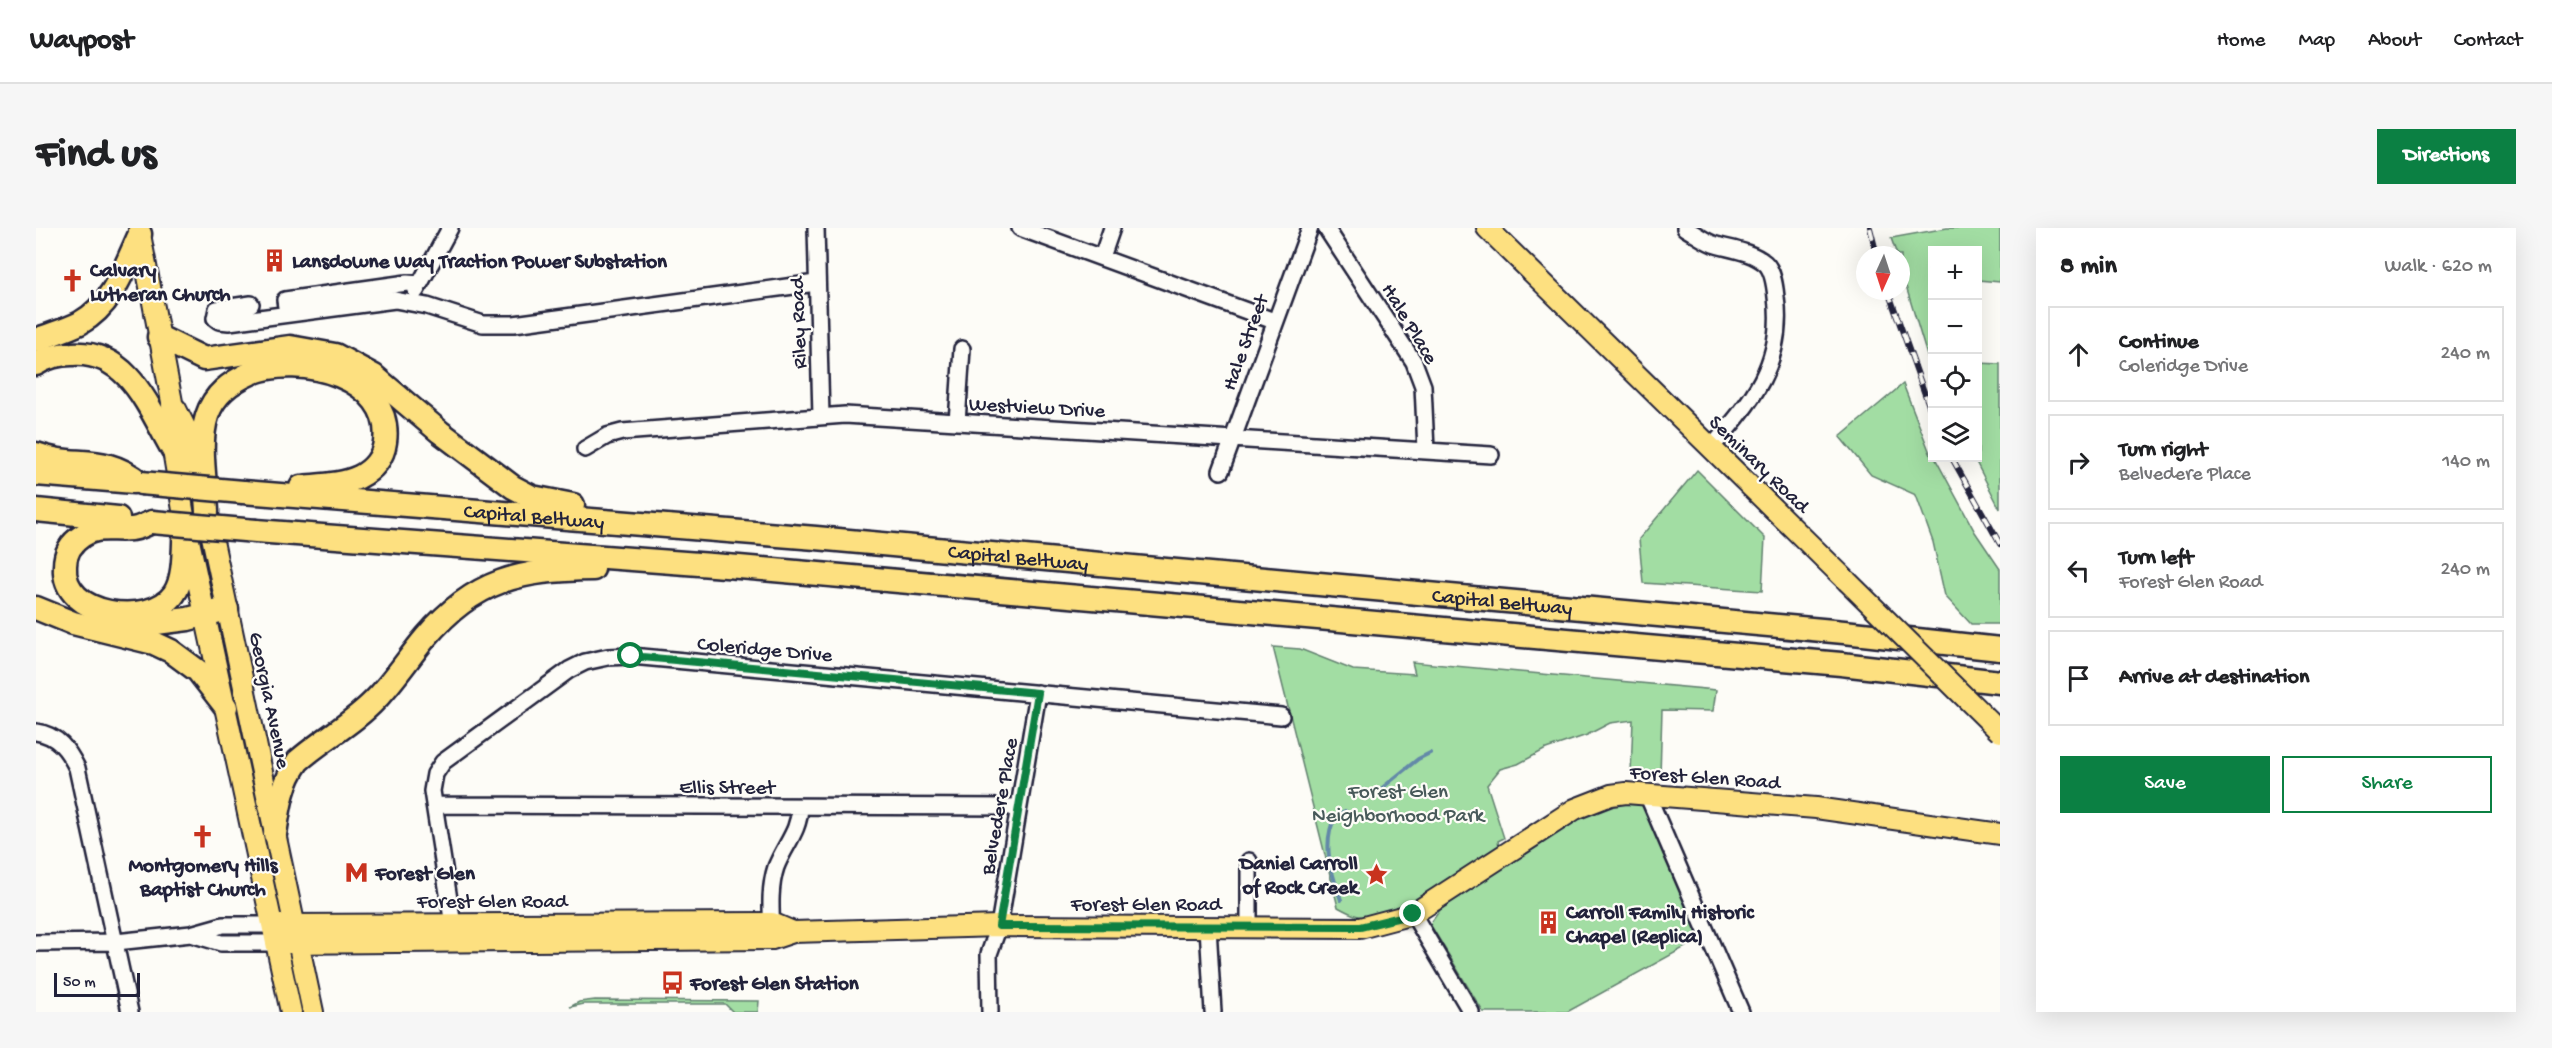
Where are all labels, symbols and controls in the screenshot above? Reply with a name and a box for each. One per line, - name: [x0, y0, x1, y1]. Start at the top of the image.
- text: Waypost: [30, 25, 133, 58]
- text: Home: [2217, 29, 2265, 54]
- text: Map: [2298, 29, 2335, 54]
- text: About: [2368, 29, 2421, 54]
- text: Contact: [2454, 29, 2522, 54]
- button: Directions: [2377, 129, 2516, 184]
- text: Find us: [36, 132, 156, 181]
- north arrow: [1856, 246, 1910, 300]
- map controls: [1928, 246, 1982, 462]
- button: +: [1928, 246, 1982, 300]
- building icon: Lansdowne Way Traction Power Substation: [261, 247, 287, 273]
- place label: Lansdowne Way Traction Power Substation: [292, 251, 668, 276]
- text: 8 min: [2060, 252, 2117, 283]
- text: Walk · 620 m: [2385, 256, 2492, 279]
- place label: Calvary Lutheran Church: [89, 260, 231, 309]
- church icon: Calvary Lutheran Church: [59, 268, 85, 294]
- street label: Riley Road: [786, 275, 815, 369]
- street label: Hale Place: [1374, 280, 1442, 371]
- street label: Hale Street: [1218, 290, 1277, 394]
- button: −: [1928, 300, 1982, 354]
- text: Continue: [2119, 330, 2199, 356]
- icon: ahead: [2062, 338, 2095, 371]
- text: 240 m: [2440, 343, 2490, 366]
- button: locate: [1928, 354, 1982, 408]
- text: Coleridge Drive: [2119, 356, 2248, 379]
- street label: Westview Drive: [968, 393, 1107, 426]
- button: layers: [1928, 408, 1982, 462]
- street label: Seminary Road: [1702, 411, 1814, 521]
- text: Turn right: [2119, 438, 2207, 464]
- icon: right: [2062, 446, 2095, 479]
- text: 140 m: [2442, 451, 2490, 474]
- text: Belvedere Place: [2119, 464, 2251, 487]
- street label: Capital Beltway: [463, 501, 605, 537]
- street label: Capital Beltway: [947, 541, 1089, 579]
- text: Turn left: [2119, 546, 2193, 572]
- icon: left: [2062, 554, 2095, 587]
- text: 240 m: [2440, 559, 2490, 582]
- text: Forest Glen Road: [2119, 572, 2263, 595]
- street label: Capital Beltway: [1431, 585, 1573, 623]
- street label: Georgia Avenue: [241, 630, 294, 772]
- street label: Coleridge Drive: [696, 633, 834, 670]
- route start: [617, 642, 643, 668]
- icon: arrive: [2062, 662, 2095, 695]
- text: Arrive at destination: [2119, 665, 2309, 691]
- street label: Belvedere Place: [977, 735, 1026, 878]
- button: Save: [2060, 756, 2270, 813]
- button: Share: [2282, 756, 2492, 813]
- street label: Forest Glen Road: [1628, 762, 1783, 797]
- street label: Ellis Street: [679, 777, 777, 802]
- park label: Forest Glen Neighborhood Park: [1312, 781, 1487, 830]
- church icon: Montgomery Hills Baptist Church: [190, 823, 216, 849]
- place label: Daniel Carroll of Rock Creek: [1238, 853, 1361, 902]
- place label: Montgomery Hills Baptist Church: [129, 855, 279, 904]
- metro station icon: Forest Glen: [344, 859, 370, 885]
- place icon: Daniel Carroll of Rock Creek: [1363, 861, 1389, 887]
- place label: Forest Glen: [374, 863, 476, 888]
- street label: Forest Glen Road: [416, 891, 569, 916]
- street label: Forest Glen Road: [1070, 894, 1223, 919]
- route end: [1399, 900, 1425, 926]
- place label: Carroll Family Historic Chapel (Replica): [1565, 902, 1756, 951]
- building icon: Carroll Family Historic Chapel (Replica): [1535, 910, 1561, 936]
- bus stop icon: Forest Glen Station: [659, 969, 685, 995]
- scale bar: [54, 970, 140, 998]
- place label: Forest Glen Station: [689, 973, 860, 998]
- text: 50 m: [63, 974, 96, 993]

